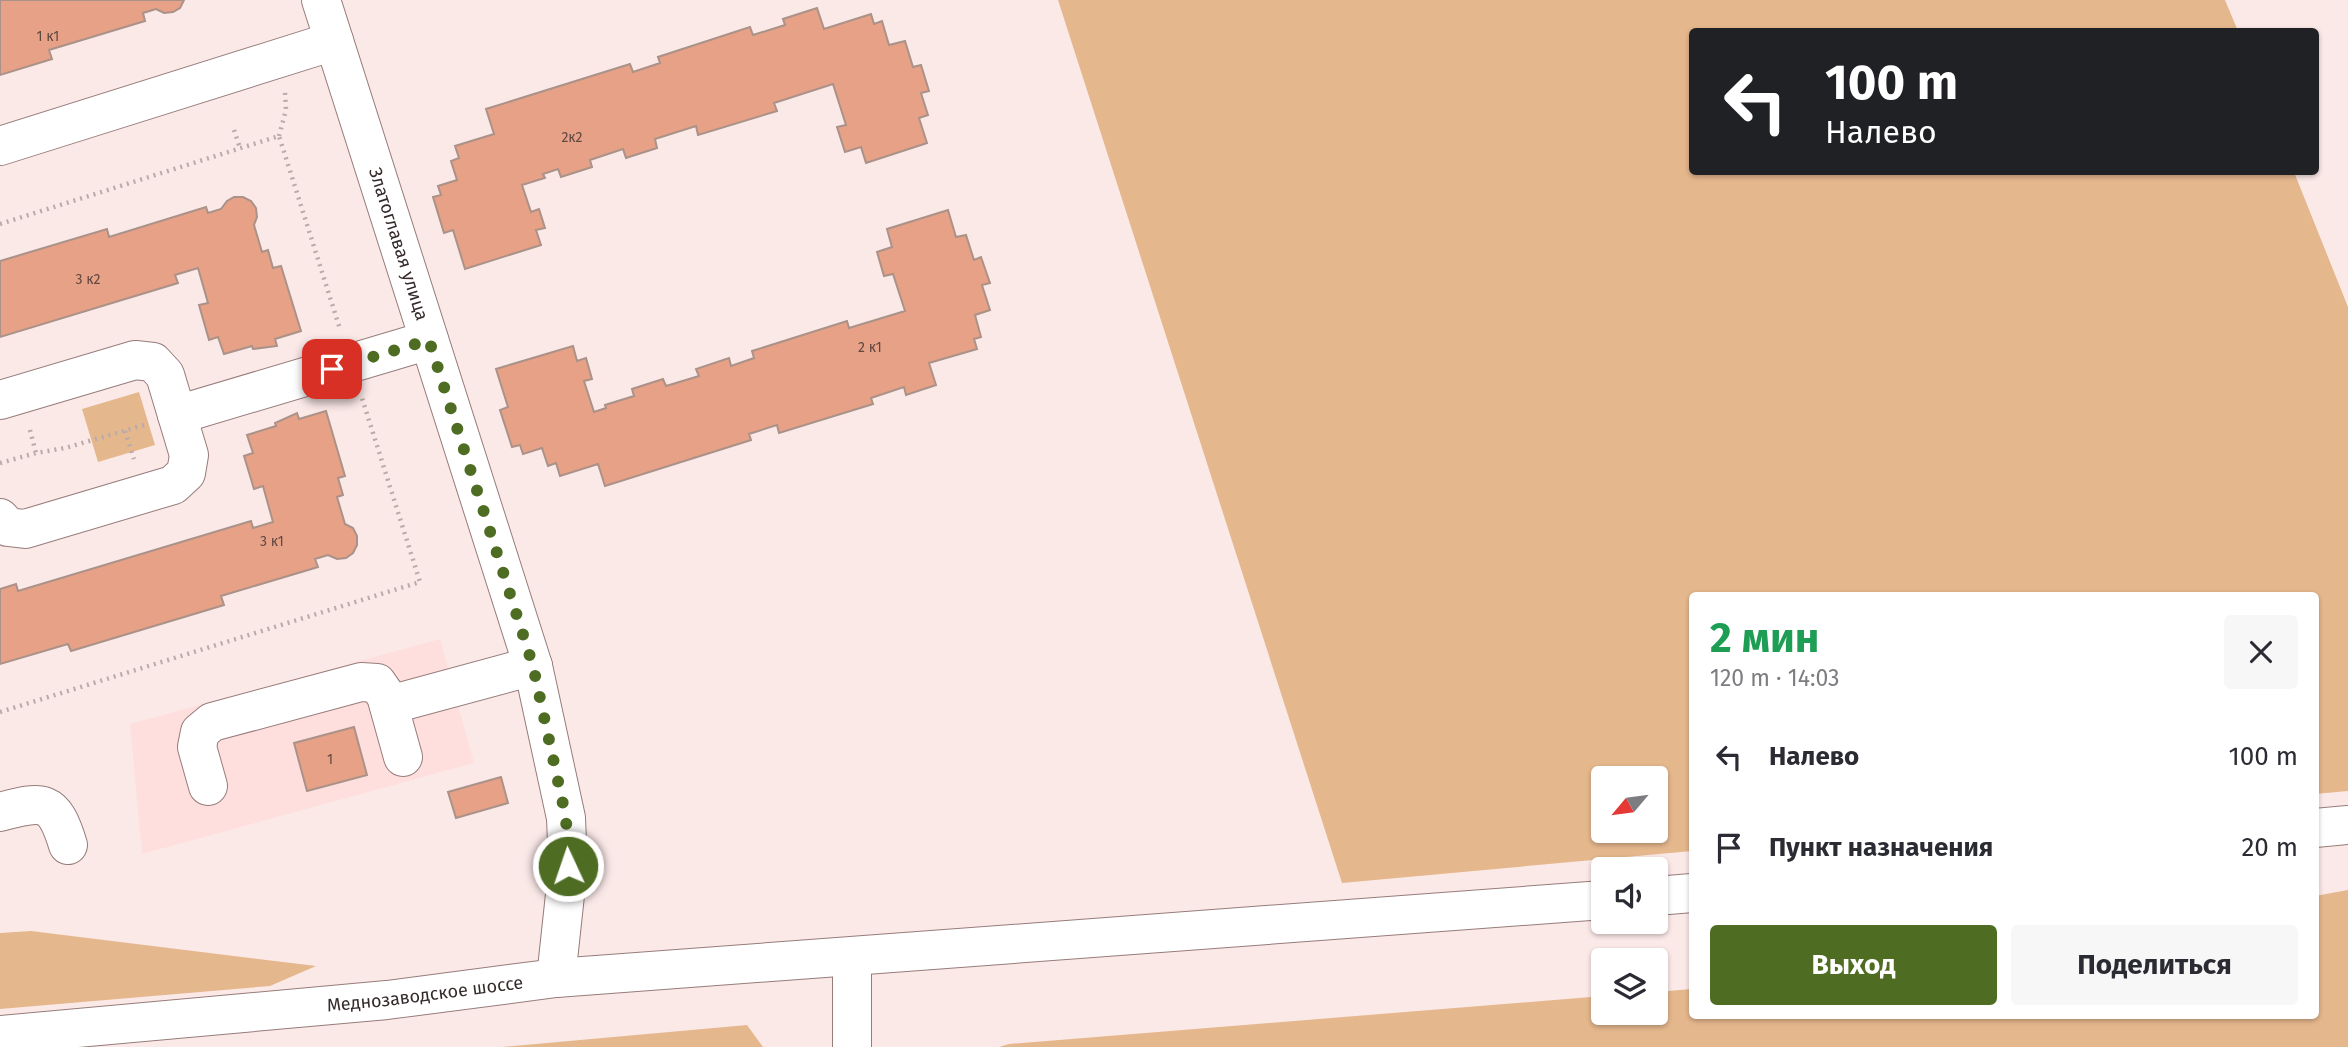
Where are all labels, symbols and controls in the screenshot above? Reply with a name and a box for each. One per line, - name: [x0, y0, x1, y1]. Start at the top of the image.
- house number: 1 к1: [37, 28, 59, 45]
- text: 100 m: [1825, 53, 1958, 112]
- icon: left: [1710, 56, 1801, 147]
- text: Налево: [1825, 113, 1937, 151]
- house number: 2к2: [561, 129, 583, 146]
- street label: Златоглавая улица: [364, 165, 433, 323]
- house number: 3 к2: [76, 271, 101, 288]
- pin: [302, 339, 362, 399]
- house number: 2 к1: [858, 339, 882, 356]
- icon: arrive: [313, 350, 351, 388]
- house number: 3 к1: [260, 533, 284, 550]
- text: 2 мин: [1710, 613, 1819, 663]
- button: close: [2224, 615, 2298, 689]
- text: 120 m · 14:03: [1710, 664, 1840, 692]
- icon: left: [1710, 738, 1748, 776]
- text: Налево: [1769, 741, 1859, 772]
- text: 100 m: [2229, 741, 2298, 772]
- house number: 1: [327, 751, 333, 768]
- north arrow: [1591, 766, 1668, 844]
- map controls: [1591, 766, 1668, 1025]
- position arrow: [531, 829, 605, 903]
- icon: arrive: [1710, 829, 1748, 867]
- text: Пункт назначения: [1769, 832, 1993, 863]
- text: 20 m: [2241, 832, 2298, 863]
- button: sound: [1591, 857, 1668, 934]
- button: Выход: [1710, 925, 1997, 1005]
- button: Поделиться: [2011, 925, 2298, 1005]
- button: layers: [1591, 948, 1668, 1025]
- street label: Меднозаводское шоссе: [326, 971, 524, 1016]

